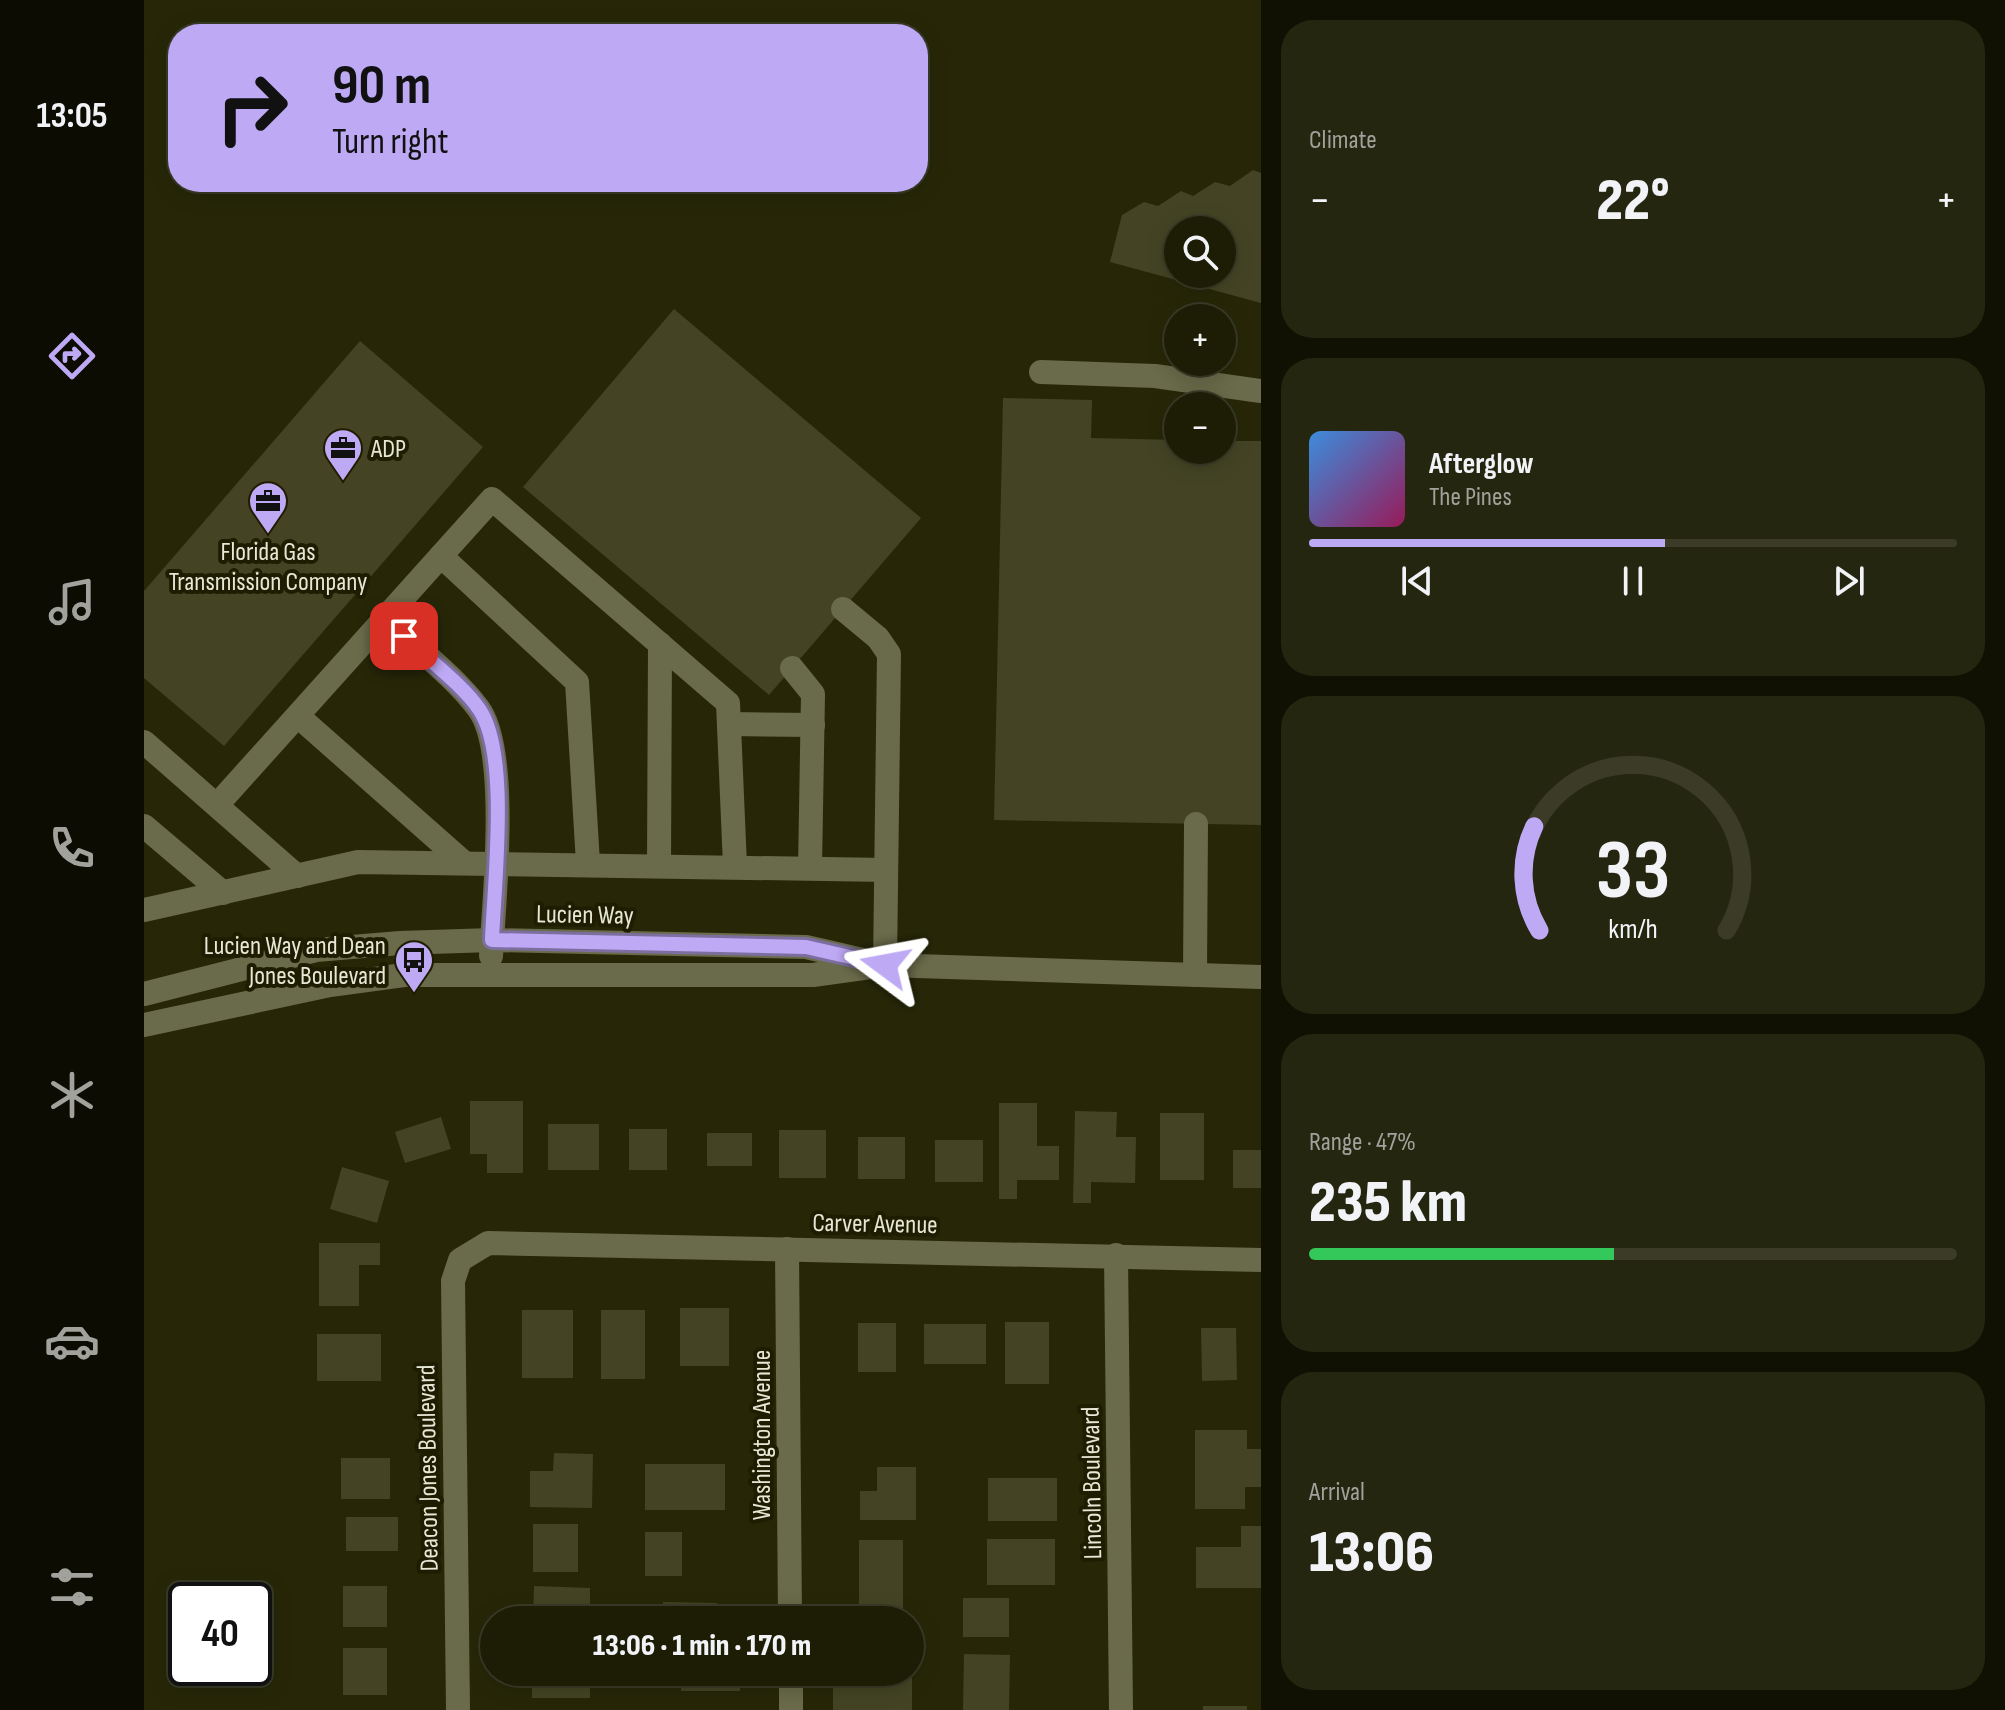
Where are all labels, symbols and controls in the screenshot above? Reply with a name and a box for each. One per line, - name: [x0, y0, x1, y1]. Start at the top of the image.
- text: 90 m: [332, 53, 431, 120]
- icon: right: [200, 56, 304, 160]
- text: 13:05: [36, 95, 108, 138]
- text: Turn right: [332, 121, 449, 164]
- text: Climate: [1309, 125, 1377, 156]
- text: 22°: [1596, 165, 1670, 237]
- text: −: [1309, 174, 1331, 227]
- text: +: [1935, 174, 1957, 227]
- map controls: [1164, 216, 1236, 464]
- button: search: [1164, 216, 1236, 288]
- button: +: [1164, 304, 1236, 376]
- icon: directions: [44, 328, 100, 384]
- button: −: [1164, 392, 1236, 464]
- office icon: ADP: [322, 427, 364, 482]
- place label: ADP: [370, 434, 406, 465]
- text: Afterglow: [1429, 446, 1534, 482]
- office icon: Florida Gas Transmission Company: [247, 480, 289, 535]
- text: The Pines: [1429, 482, 1512, 513]
- place label: Florida Gas Transmission Company: [169, 537, 367, 598]
- icon: previous: [1395, 559, 1439, 603]
- icon: pause: [1611, 559, 1655, 603]
- icon: next: [1827, 559, 1871, 603]
- icon: music: [44, 574, 100, 630]
- pin: [370, 602, 438, 670]
- icon: arrive: [382, 614, 426, 658]
- icon: phone: [44, 820, 100, 876]
- text: 33: [1596, 822, 1670, 922]
- street label: Lucien Way: [536, 899, 634, 932]
- text: km/h: [1608, 912, 1658, 947]
- position arrow: [843, 923, 927, 1007]
- place label: Lucien Way and Dean Jones Boulevard: [204, 931, 386, 992]
- bus stop icon: Lucien Way and Dean Jones Boulevard: [393, 939, 435, 994]
- icon: climate: [44, 1067, 100, 1123]
- text: Range · 47%: [1309, 1127, 1416, 1158]
- text: 235 km: [1309, 1167, 1467, 1239]
- street label: Carver Avenue: [812, 1208, 938, 1241]
- icon: car: [44, 1313, 100, 1369]
- street label: Washington Avenue: [747, 1350, 778, 1520]
- street label: Deacon Jones Boulevard: [411, 1364, 446, 1572]
- street label: Lincoln Boulevard: [1076, 1406, 1109, 1560]
- text: Arrival: [1309, 1477, 1365, 1508]
- text: 13:06: [1309, 1517, 1434, 1589]
- icon: filters: [44, 1559, 100, 1615]
- speed limit sign: 40: [168, 1582, 272, 1686]
- text: 13:06 · 1 min · 170 m: [593, 1628, 811, 1664]

